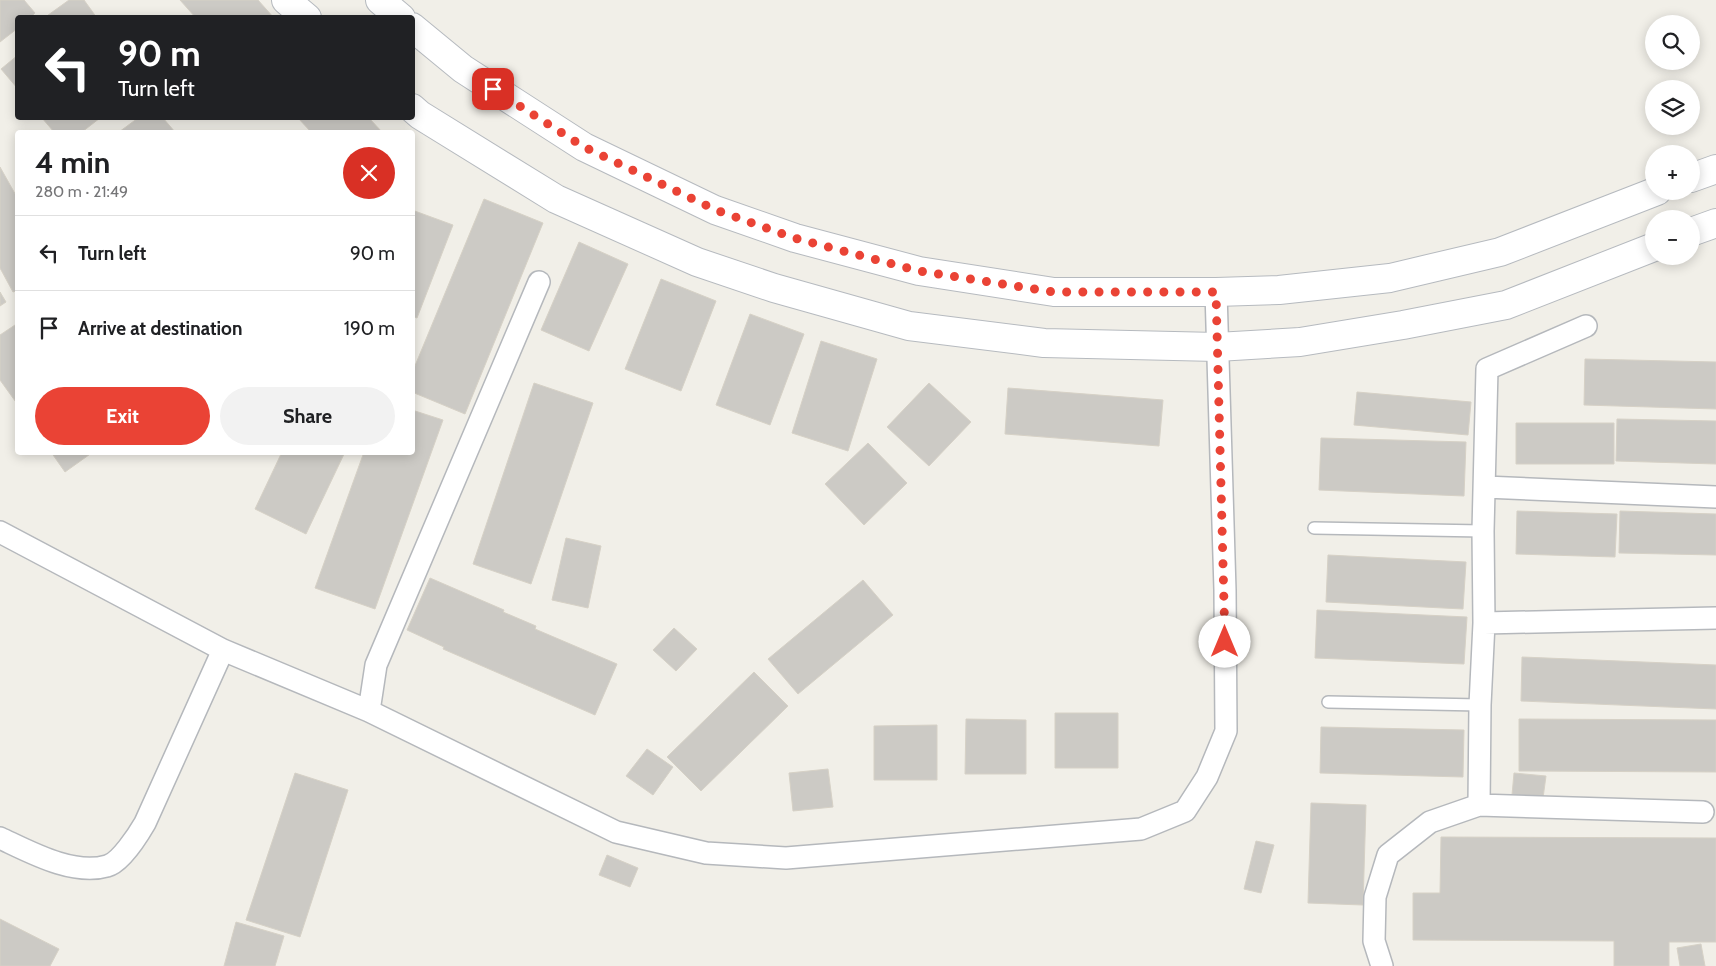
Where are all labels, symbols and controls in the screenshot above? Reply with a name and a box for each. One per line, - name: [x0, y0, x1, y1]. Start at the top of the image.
- map controls: [1645, 15, 1700, 265]
- button: search: [1645, 15, 1700, 70]
- text: 90 m: [118, 32, 201, 75]
- icon: left: [35, 35, 100, 100]
- pin: [472, 68, 514, 110]
- text: Turn left: [118, 75, 195, 102]
- icon: arrive: [479, 75, 507, 103]
- button: layers: [1645, 80, 1700, 135]
- text: 4 min: [35, 144, 110, 181]
- button: +: [1645, 145, 1700, 200]
- button: close: [343, 147, 395, 199]
- text: 280 m · 21:49: [35, 182, 128, 201]
- button: −: [1645, 210, 1700, 265]
- icon: left: [35, 239, 63, 267]
- text: Turn left: [78, 242, 146, 265]
- text: 90 m: [350, 242, 395, 265]
- icon: arrive: [35, 314, 63, 342]
- text: Arrive at destination: [78, 317, 242, 340]
- text: 190 m: [344, 317, 395, 340]
- button: Exit: [35, 387, 210, 445]
- button: Share: [220, 387, 395, 445]
- position arrow: [1198, 615, 1250, 667]

